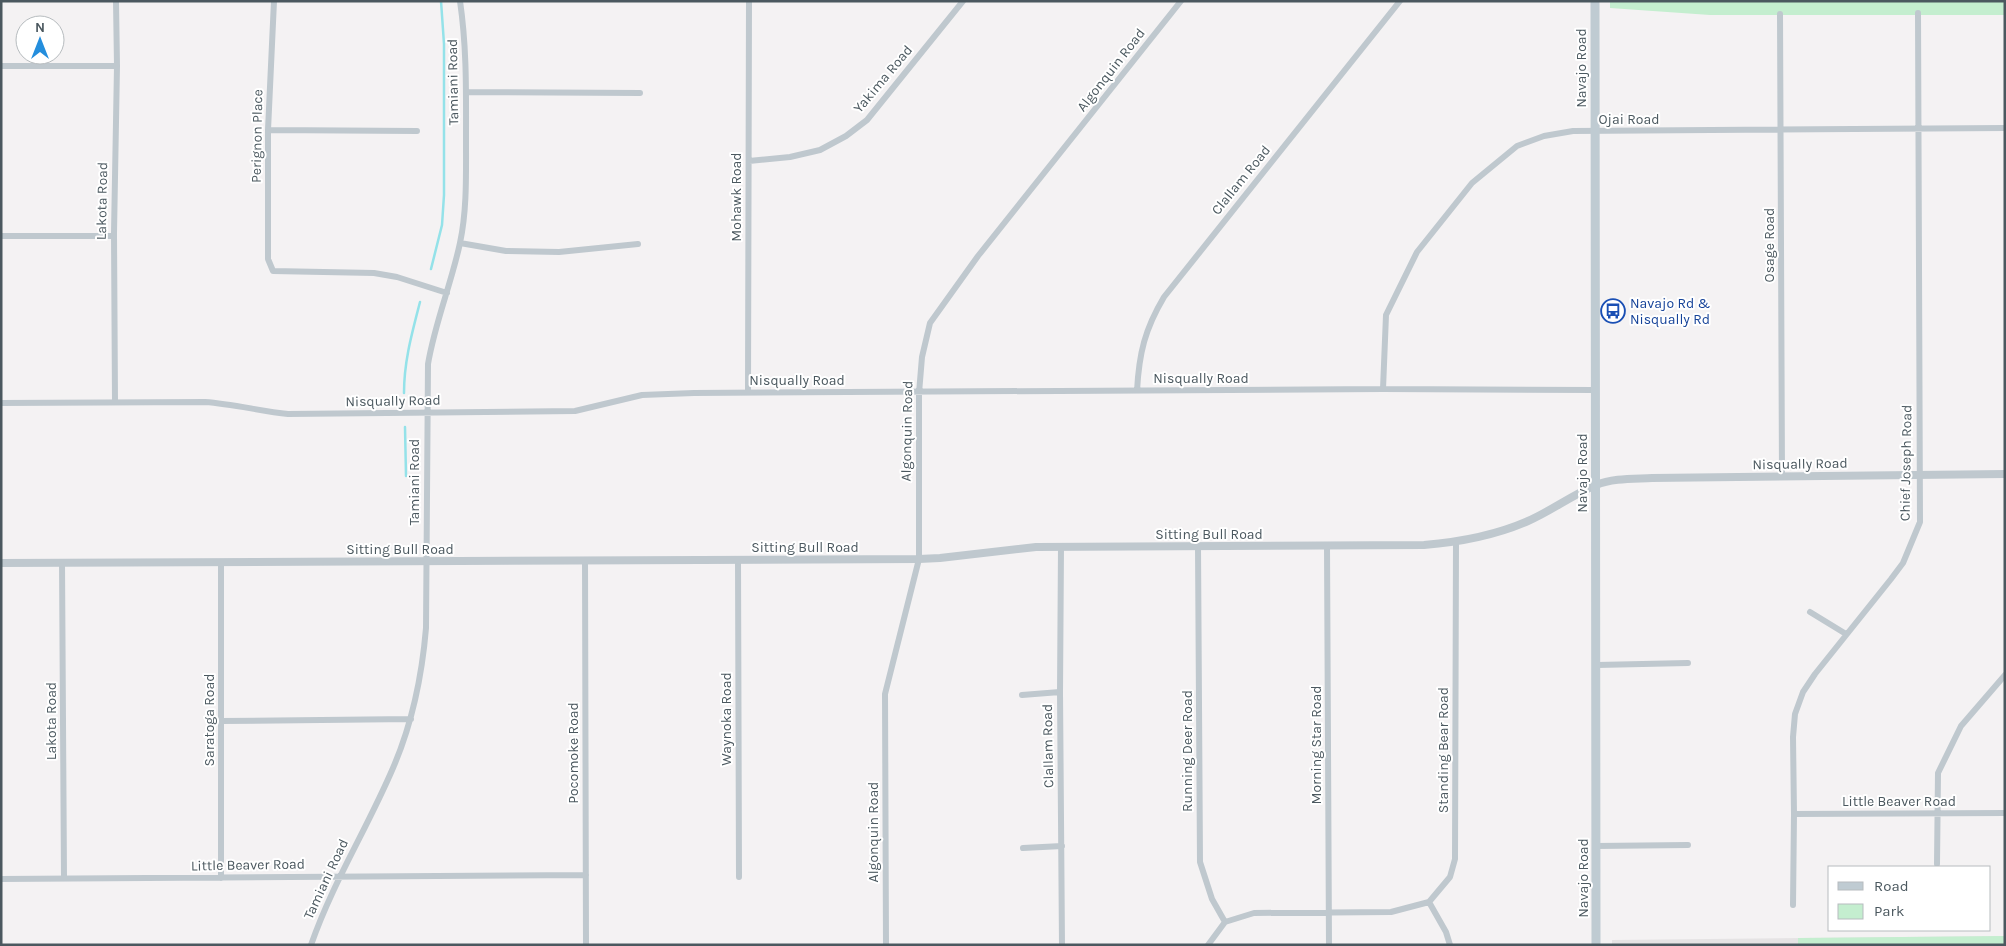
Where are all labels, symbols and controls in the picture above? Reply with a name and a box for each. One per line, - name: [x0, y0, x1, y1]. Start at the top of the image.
- north arrow: [15, 15, 65, 65]
- text: N: [35, 19, 45, 36]
- street label: Algonquin Road: [1073, 25, 1149, 115]
- street label: Navajo Road: [1573, 28, 1590, 108]
- street label: Tamiani Road: [444, 39, 462, 125]
- street label: Yakima Road: [850, 42, 916, 116]
- street label: Perignon Place: [248, 89, 266, 183]
- street label: Ojai Road: [1599, 111, 1659, 128]
- street label: Clallam Road: [1208, 142, 1274, 218]
- street label: Mohawk Road: [728, 152, 745, 242]
- street label: Lakota Road: [93, 162, 111, 240]
- street label: Osage Road: [1761, 208, 1778, 282]
- place label: Navajo Rd & Nisqually Rd: [1630, 295, 1711, 328]
- bus stop icon: Navajo Rd & Nisqually Rd: [1600, 298, 1626, 324]
- street label: Nisqually Road: [1153, 370, 1249, 387]
- street label: Nisqually Road: [749, 372, 845, 389]
- street label: Algonquin Road: [898, 380, 916, 482]
- street label: Nisqually Road: [345, 392, 441, 410]
- street label: Chief Joseph Road: [1896, 405, 1916, 521]
- street label: Navajo Road: [1574, 433, 1591, 513]
- street label: Tamiani Road: [406, 439, 423, 525]
- street label: Nisqually Road: [1752, 455, 1848, 473]
- street label: Sitting Bull Road: [1155, 526, 1263, 543]
- street label: Sitting Bull Road: [751, 539, 859, 556]
- street label: Sitting Bull Road: [346, 541, 454, 558]
- street label: Waynoka Road: [718, 672, 735, 766]
- street label: Saratoga Road: [201, 673, 218, 767]
- street label: Lakota Road: [43, 682, 60, 760]
- street label: Morning Star Road: [1308, 686, 1325, 804]
- street label: Standing Bear Road: [1435, 687, 1452, 813]
- street label: Running Deer Road: [1179, 690, 1196, 812]
- street label: Pocomoke Road: [565, 702, 582, 804]
- street label: Clallam Road: [1039, 704, 1057, 788]
- street label: Algonquin Road: [865, 782, 882, 882]
- street label: Little Beaver Road: [1842, 793, 1956, 810]
- street label: Tamiani Road: [300, 836, 352, 922]
- street label: Navajo Road: [1575, 838, 1592, 918]
- street label: Little Beaver Road: [191, 856, 305, 874]
- legend: [1828, 866, 1991, 931]
- text: Road: [1874, 877, 1909, 895]
- text: Park: [1874, 902, 1904, 920]

